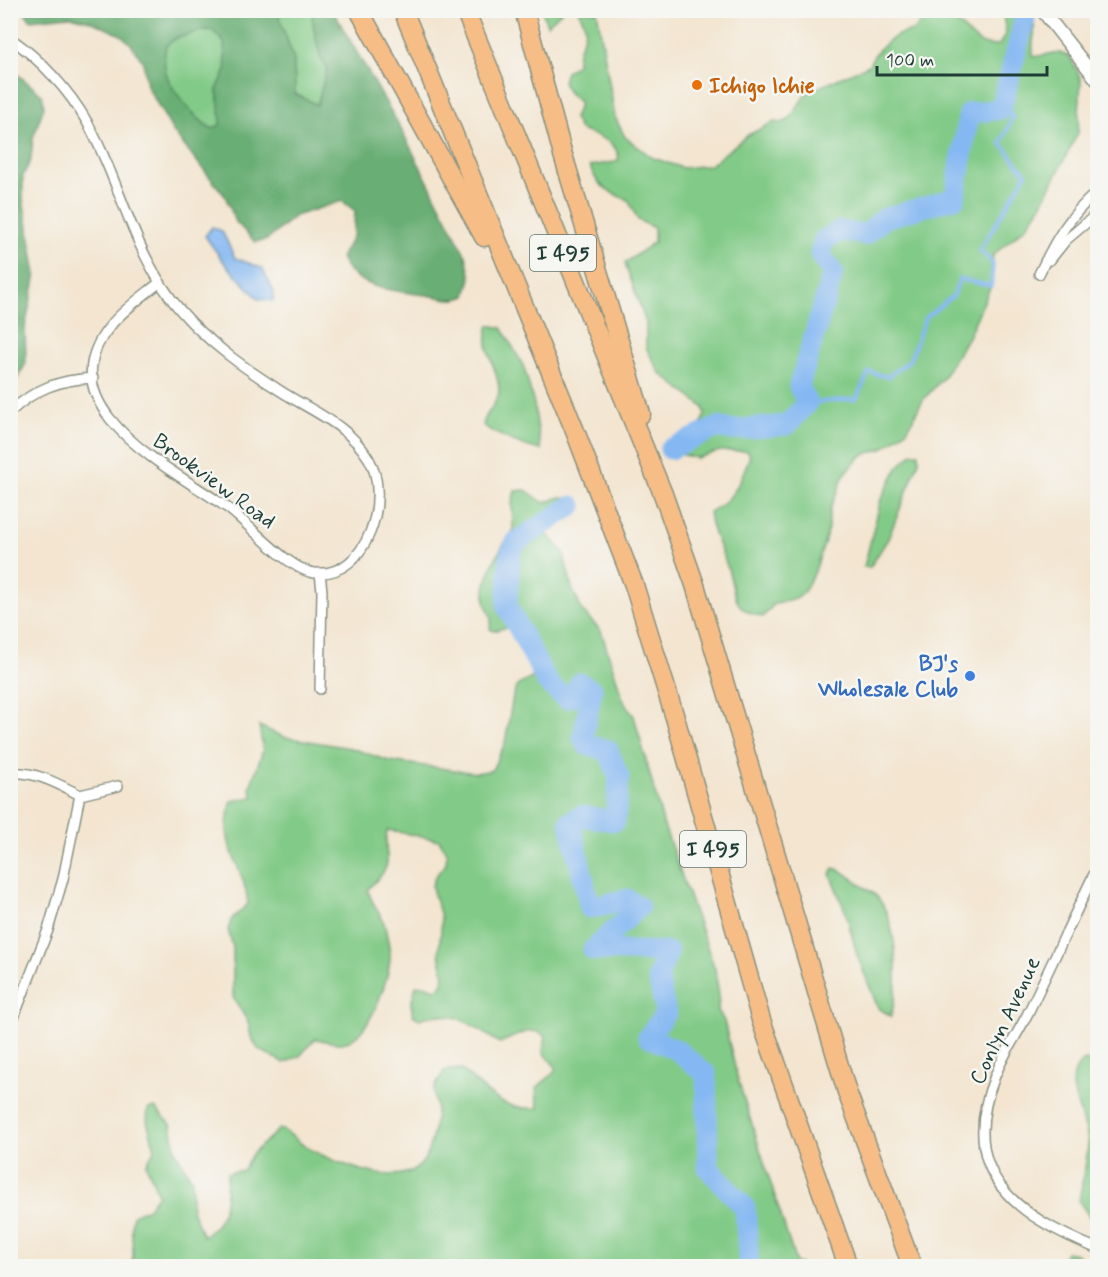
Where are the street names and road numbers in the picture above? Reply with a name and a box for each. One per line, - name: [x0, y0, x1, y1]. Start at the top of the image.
- road number: I 495: [530, 235, 596, 271]
- street label: Brookview Road: [147, 428, 281, 536]
- road number: I 495: [680, 831, 746, 867]
- street label: Conlyn Avenue: [964, 952, 1048, 1089]

